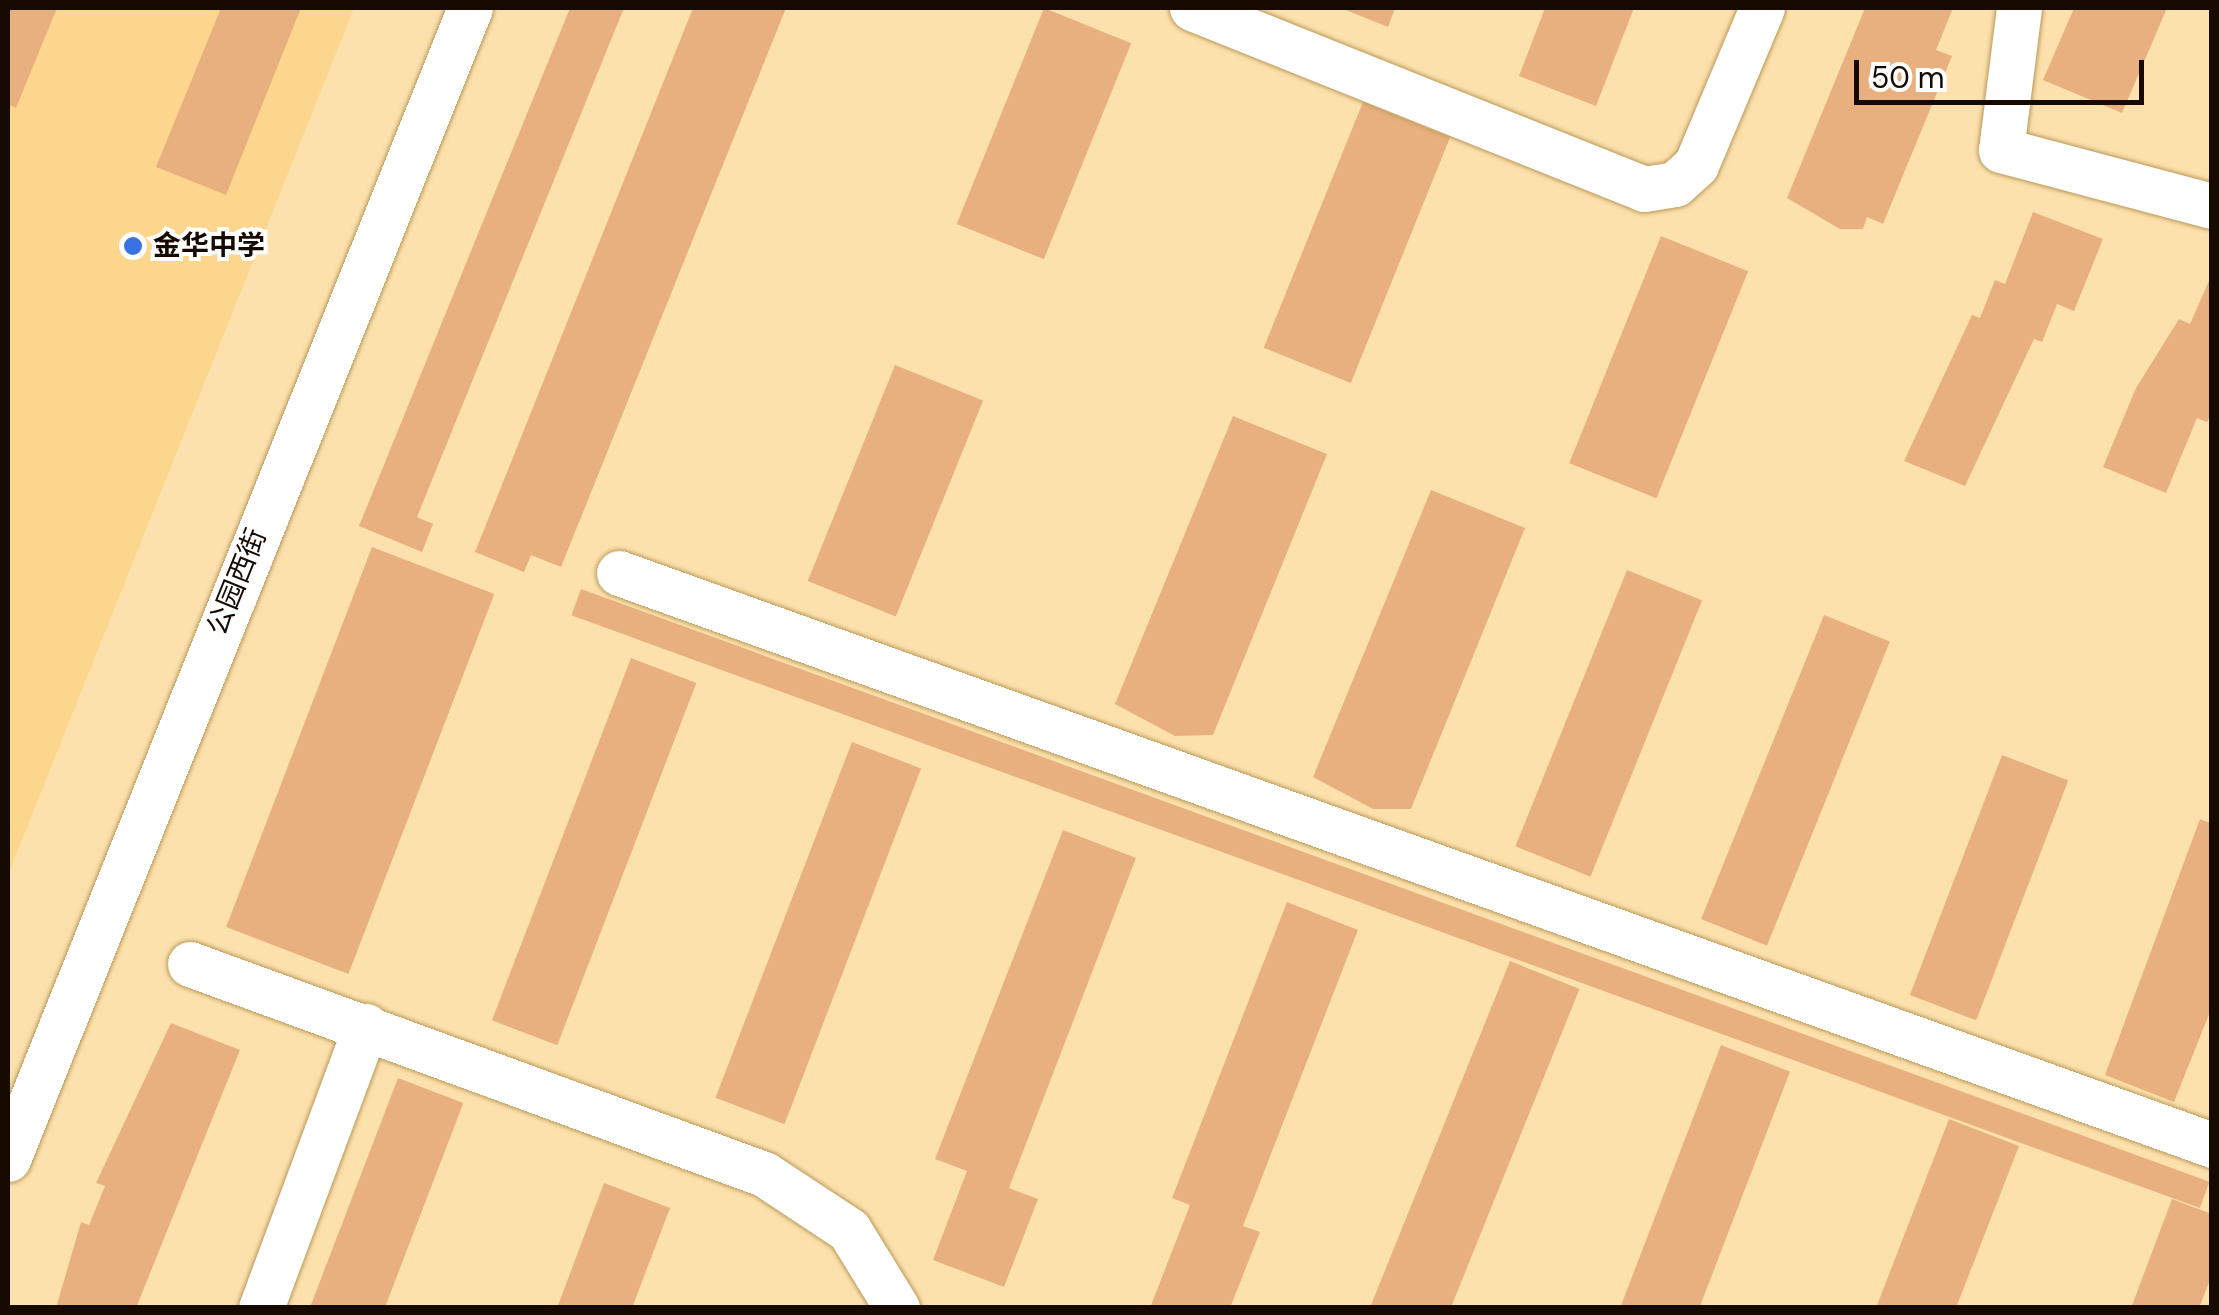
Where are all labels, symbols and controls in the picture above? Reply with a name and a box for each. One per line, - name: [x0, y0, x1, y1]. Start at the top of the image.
- scale bar: [1859, 40, 2149, 102]
- text: 50 m: [1871, 58, 1945, 97]
- place label: 金华中学: [153, 229, 265, 263]
- marker: 金华中学: [122, 235, 144, 257]
- street label: 公园西街: [200, 524, 274, 640]

